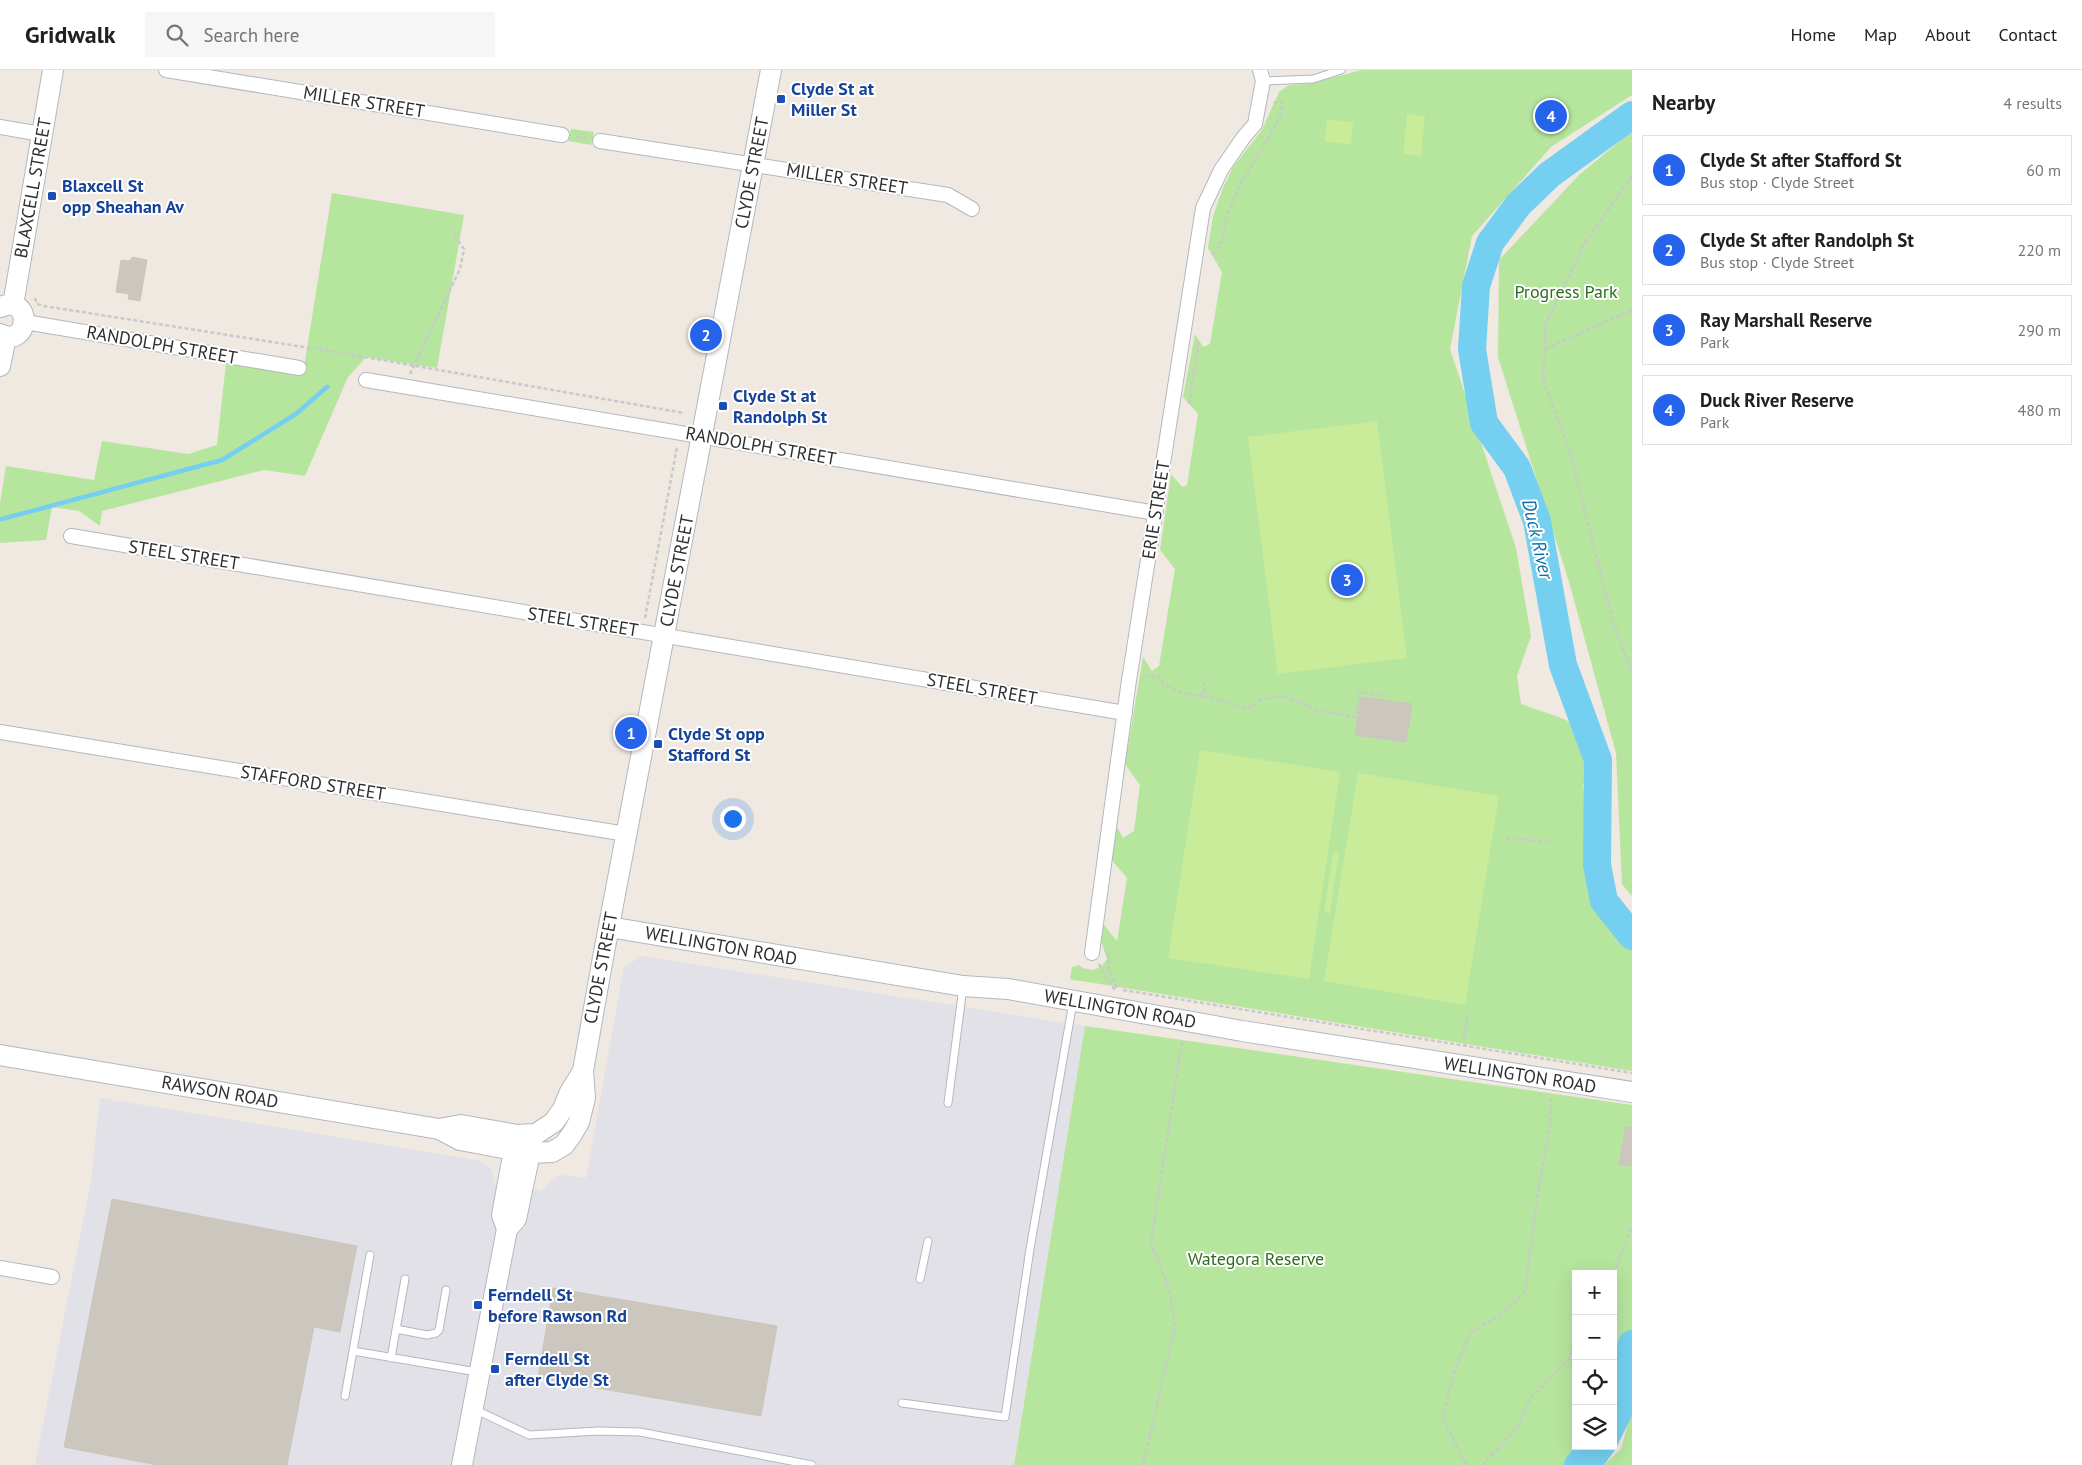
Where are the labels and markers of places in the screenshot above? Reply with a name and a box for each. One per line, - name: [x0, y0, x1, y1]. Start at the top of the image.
- place label: Clyde St at Miller St: [791, 77, 875, 121]
- marker: Clyde St at Miller St: [775, 93, 787, 105]
- pin: 4: [1535, 97, 1567, 135]
- place label: Blaxcell St opp Sheahan Av: [62, 174, 184, 218]
- marker: Blaxcell St opp Sheahan Av: [46, 190, 58, 202]
- pin: 2: [690, 316, 722, 354]
- place label: Clyde St at Randolph St: [733, 384, 828, 428]
- marker: Clyde St at Randolph St: [717, 400, 729, 412]
- pin: 3: [1331, 561, 1363, 599]
- pin: 1: [615, 714, 647, 752]
- place label: Clyde St opp Stafford St: [668, 722, 765, 766]
- marker: Clyde St opp Stafford St: [652, 738, 664, 750]
- place label: Ferndell St before Rawson Rd: [488, 1283, 627, 1327]
- marker: Ferndell St before Rawson Rd: [472, 1299, 484, 1311]
- place label: Ferndell St after Clyde St: [505, 1347, 609, 1391]
- marker: Ferndell St after Clyde St: [489, 1363, 501, 1375]

